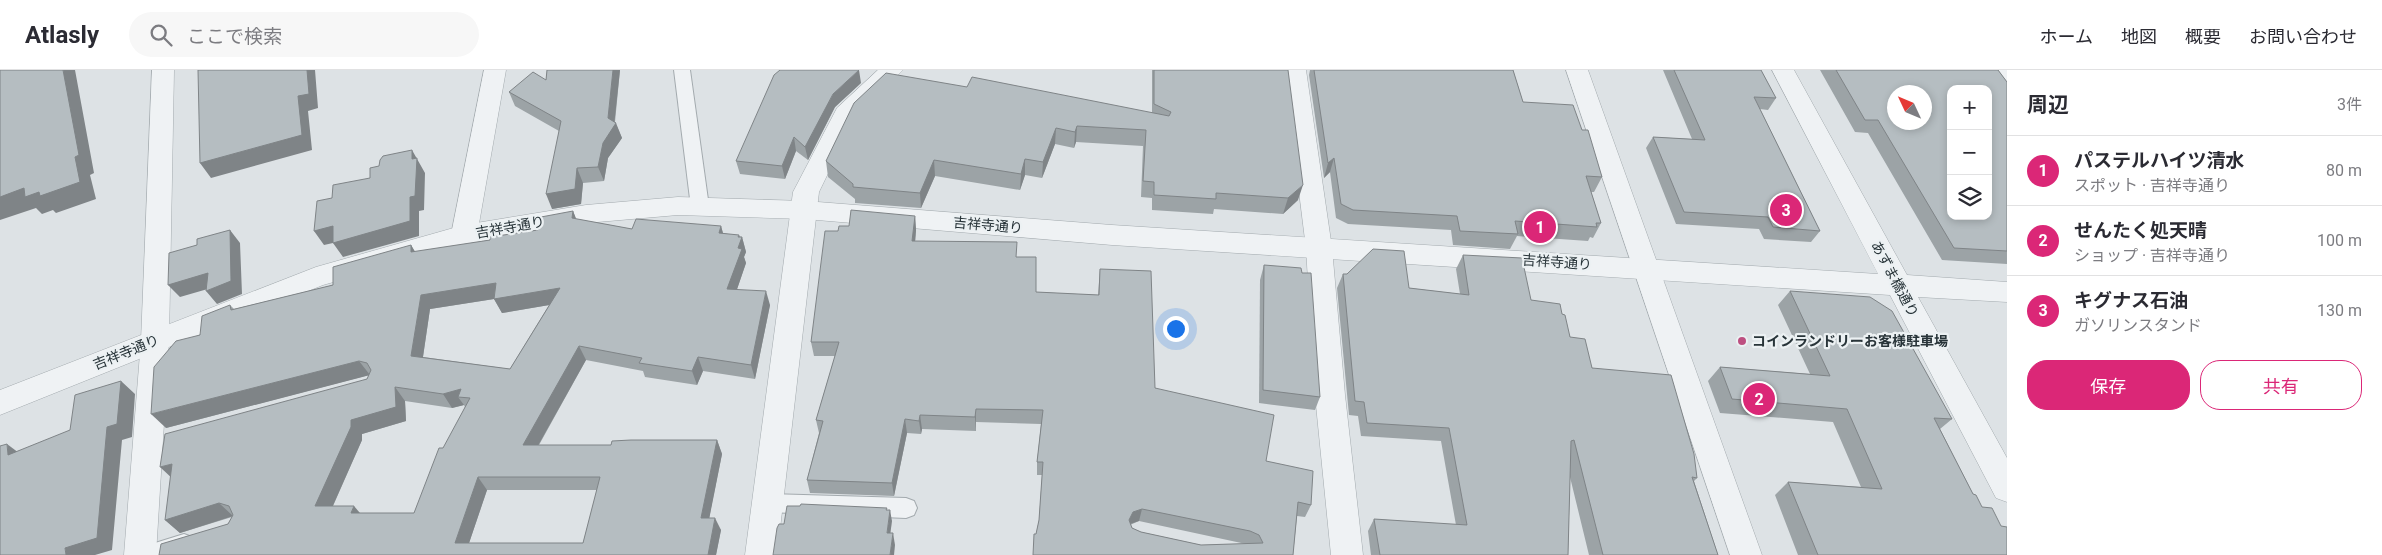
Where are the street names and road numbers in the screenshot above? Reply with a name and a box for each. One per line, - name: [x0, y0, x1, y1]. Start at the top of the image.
- street label: 吉祥寺通り: [474, 213, 546, 241]
- street label: 吉祥寺通り: [952, 214, 1024, 236]
- street label: あずま橋通り: [1868, 238, 1922, 320]
- street label: 吉祥寺通り: [1522, 252, 1592, 272]
- street label: 吉祥寺通り: [91, 331, 161, 373]

